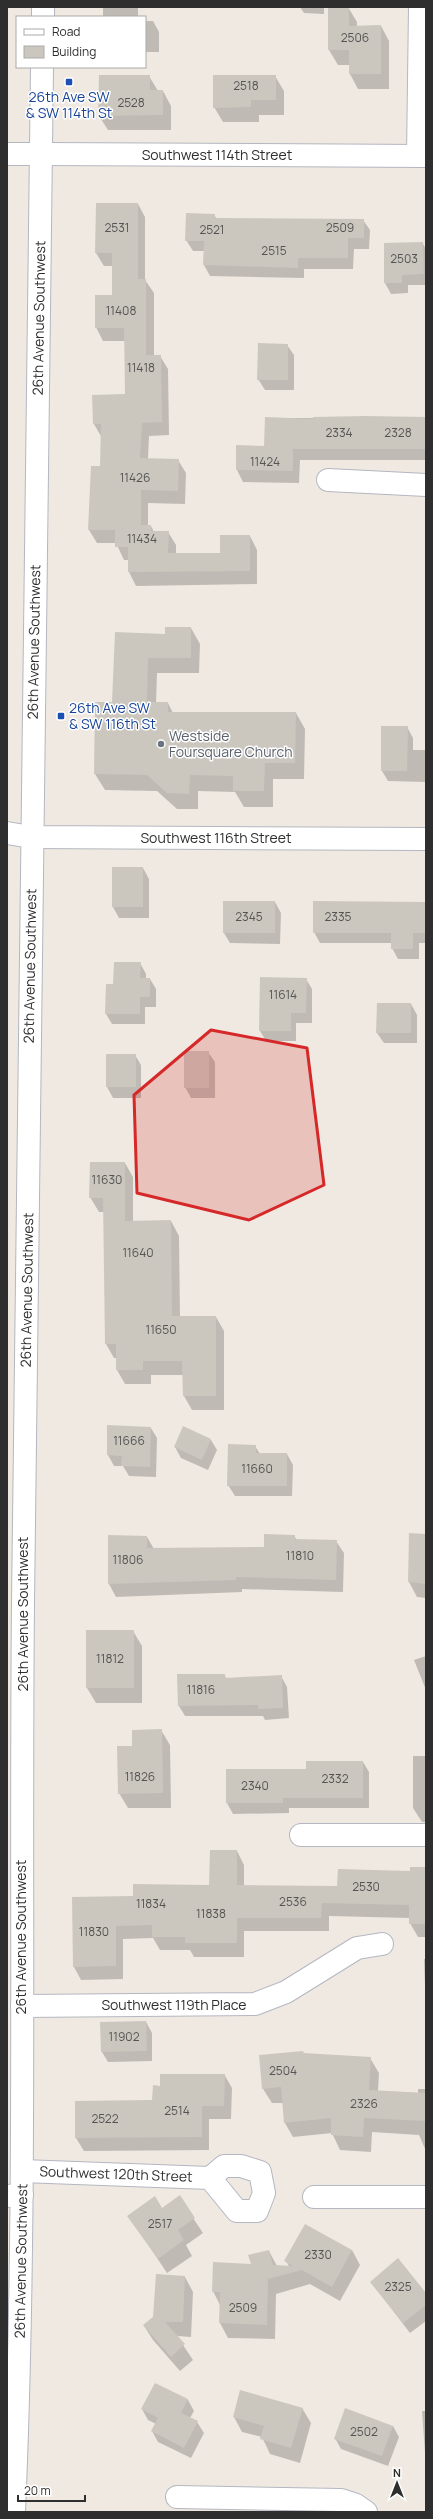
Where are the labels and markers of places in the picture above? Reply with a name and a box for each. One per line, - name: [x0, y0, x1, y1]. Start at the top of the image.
- marker: 26th Ave SW & SW 114th St: [64, 77, 74, 87]
- place label: 26th Ave SW & SW 114th St: [26, 87, 113, 122]
- place label: 26th Ave SW & SW 116th St: [69, 698, 156, 733]
- marker: 26th Ave SW & SW 116th St: [56, 711, 66, 721]
- place label: Westside Foursquare Church: [169, 726, 292, 761]
- marker: Westside Foursquare Church: [156, 739, 166, 749]

